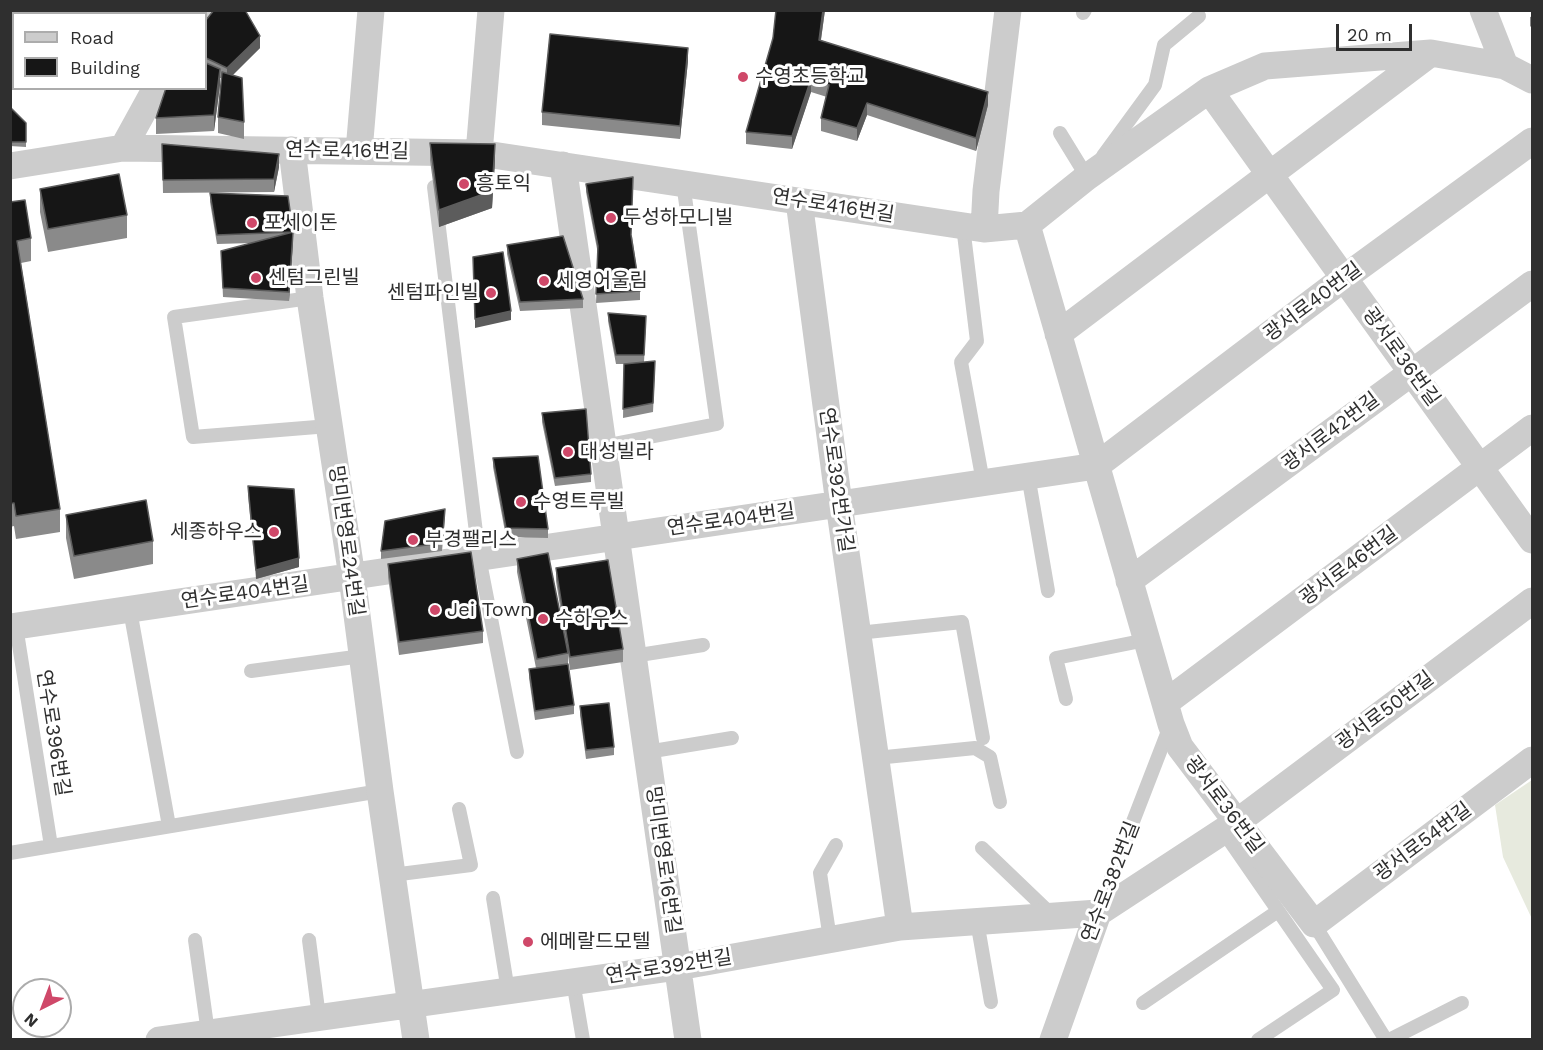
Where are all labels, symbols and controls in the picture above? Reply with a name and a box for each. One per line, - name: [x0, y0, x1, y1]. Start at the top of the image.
- legend: [12, 12, 207, 90]
- scale bar: [1339, 12, 1416, 50]
- text: 20 m: [1347, 24, 1392, 45]
- text: Road: [70, 27, 114, 48]
- text: Building: [70, 57, 140, 78]
- place label: 수영초등학교: [755, 65, 865, 89]
- marker: 수영초등학교: [736, 70, 750, 84]
- street label: 연수로416번길: [285, 138, 409, 164]
- place label: 흥토익: [476, 172, 531, 196]
- marker: 흥토익: [457, 177, 471, 191]
- street label: 연수로416번길: [770, 184, 896, 228]
- place label: 두성하모니빌: [623, 206, 733, 230]
- place label: 포세이돈: [264, 211, 338, 235]
- marker: 두성하모니빌: [604, 211, 618, 225]
- marker: 포세이돈: [245, 216, 259, 230]
- street label: 광서로40번길: [1259, 257, 1367, 347]
- place label: 센텀그린빌: [268, 266, 360, 290]
- place label: 세영어울림: [556, 269, 648, 293]
- marker: 센텀그린빌: [249, 271, 263, 285]
- marker: 세영어울림: [537, 274, 551, 288]
- place label: 센텀파인빌: [387, 281, 479, 305]
- marker: 센텀파인빌: [484, 286, 498, 300]
- street label: 광서로36번길: [1357, 303, 1445, 411]
- street label: 광서로42번길: [1278, 388, 1384, 476]
- street label: 연수로392번가길: [814, 406, 858, 554]
- place label: 대성빌라: [580, 440, 654, 464]
- marker: 대성빌라: [561, 445, 575, 459]
- street label: 망미번영로24번길: [324, 464, 368, 618]
- place label: 수영트루빌: [533, 490, 625, 514]
- marker: 수영트루빌: [514, 495, 528, 509]
- street label: 연수로404번길: [666, 499, 796, 541]
- place label: 세종하우스: [170, 520, 262, 544]
- street label: 광서로46번길: [1295, 521, 1403, 611]
- marker: 세종하우스: [267, 525, 281, 539]
- place label: 부경팰리스: [425, 528, 517, 552]
- marker: 부경팰리스: [406, 533, 420, 547]
- street label: 연수로404번길: [180, 572, 310, 614]
- place label: Jei Town: [447, 598, 532, 622]
- marker: Jei Town: [428, 603, 442, 617]
- place label: 수하우스: [555, 607, 629, 631]
- marker: 수하우스: [536, 612, 550, 626]
- street label: 광서로50번길: [1331, 666, 1439, 756]
- street label: 연수로396번길: [31, 668, 75, 798]
- street label: 광서로36번길: [1180, 752, 1268, 858]
- street label: 망미번영로16번길: [641, 785, 685, 935]
- street label: 광서로54번길: [1370, 798, 1476, 886]
- street label: 연수로382번길: [1077, 818, 1145, 946]
- place label: 에메랄드모텔: [540, 930, 650, 954]
- marker: 에메랄드모텔: [521, 935, 535, 949]
- street label: 연수로392번길: [604, 945, 734, 989]
- north arrow: [12, 978, 72, 1038]
- text: N: [20, 1009, 42, 1031]

